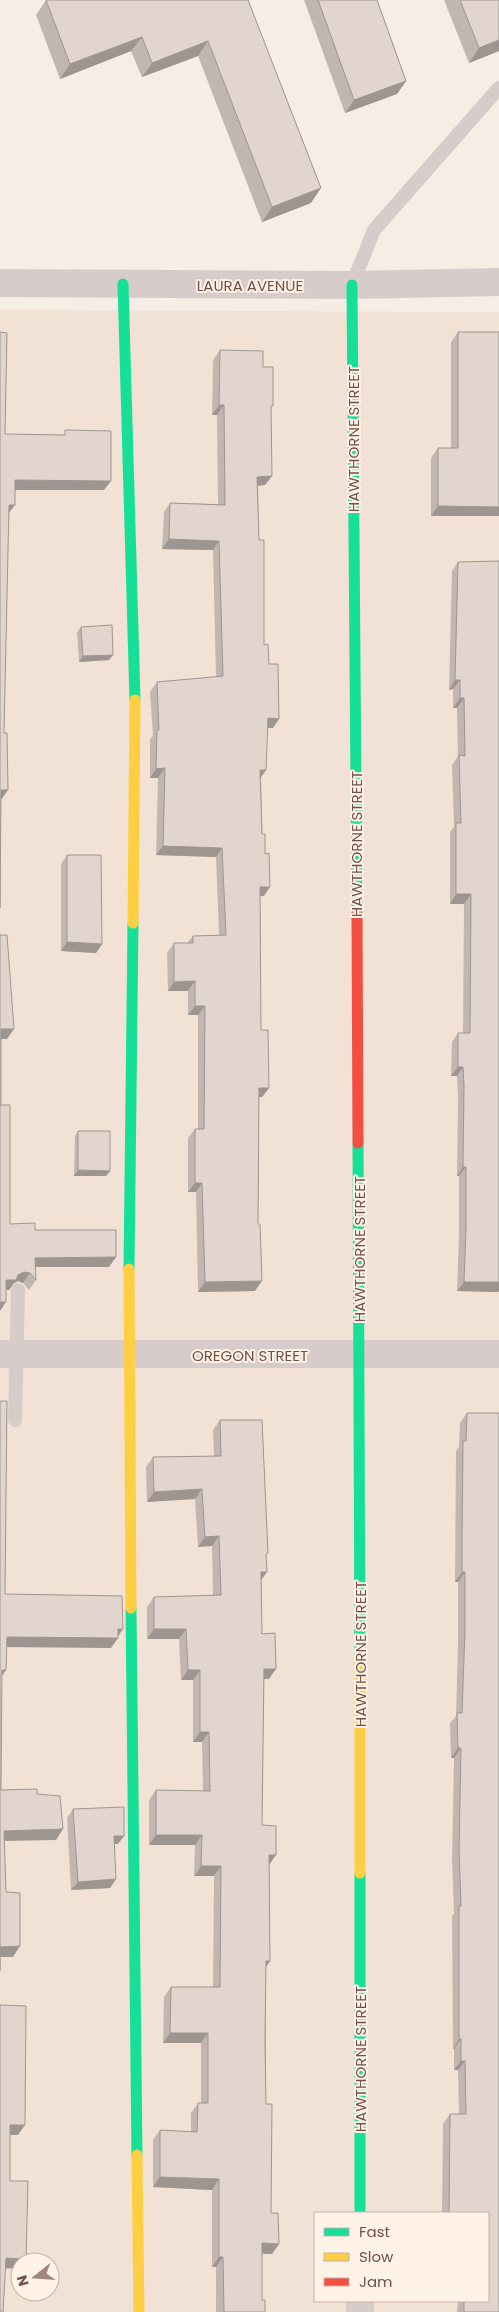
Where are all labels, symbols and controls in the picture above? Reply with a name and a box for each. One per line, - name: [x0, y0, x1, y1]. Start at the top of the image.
- street label: LAURA AVENUE: [197, 275, 303, 296]
- street label: HAWTHORNE STREET: [343, 366, 364, 512]
- street label: HAWTHORNE STREET: [346, 771, 367, 917]
- street label: HAWTHORNE STREET: [349, 1176, 370, 1322]
- street label: OREGON STREET: [192, 1345, 308, 1366]
- street label: HAWTHORNE STREET: [350, 1581, 371, 1727]
- street label: HAWTHORNE STREET: [350, 1986, 371, 2132]
- legend: [314, 2212, 489, 2302]
- text: Fast: [359, 2221, 390, 2242]
- text: Slow: [359, 2246, 394, 2267]
- north arrow: [10, 2252, 60, 2302]
- text: Jam: [359, 2271, 393, 2292]
- text: N: [11, 2273, 34, 2289]

